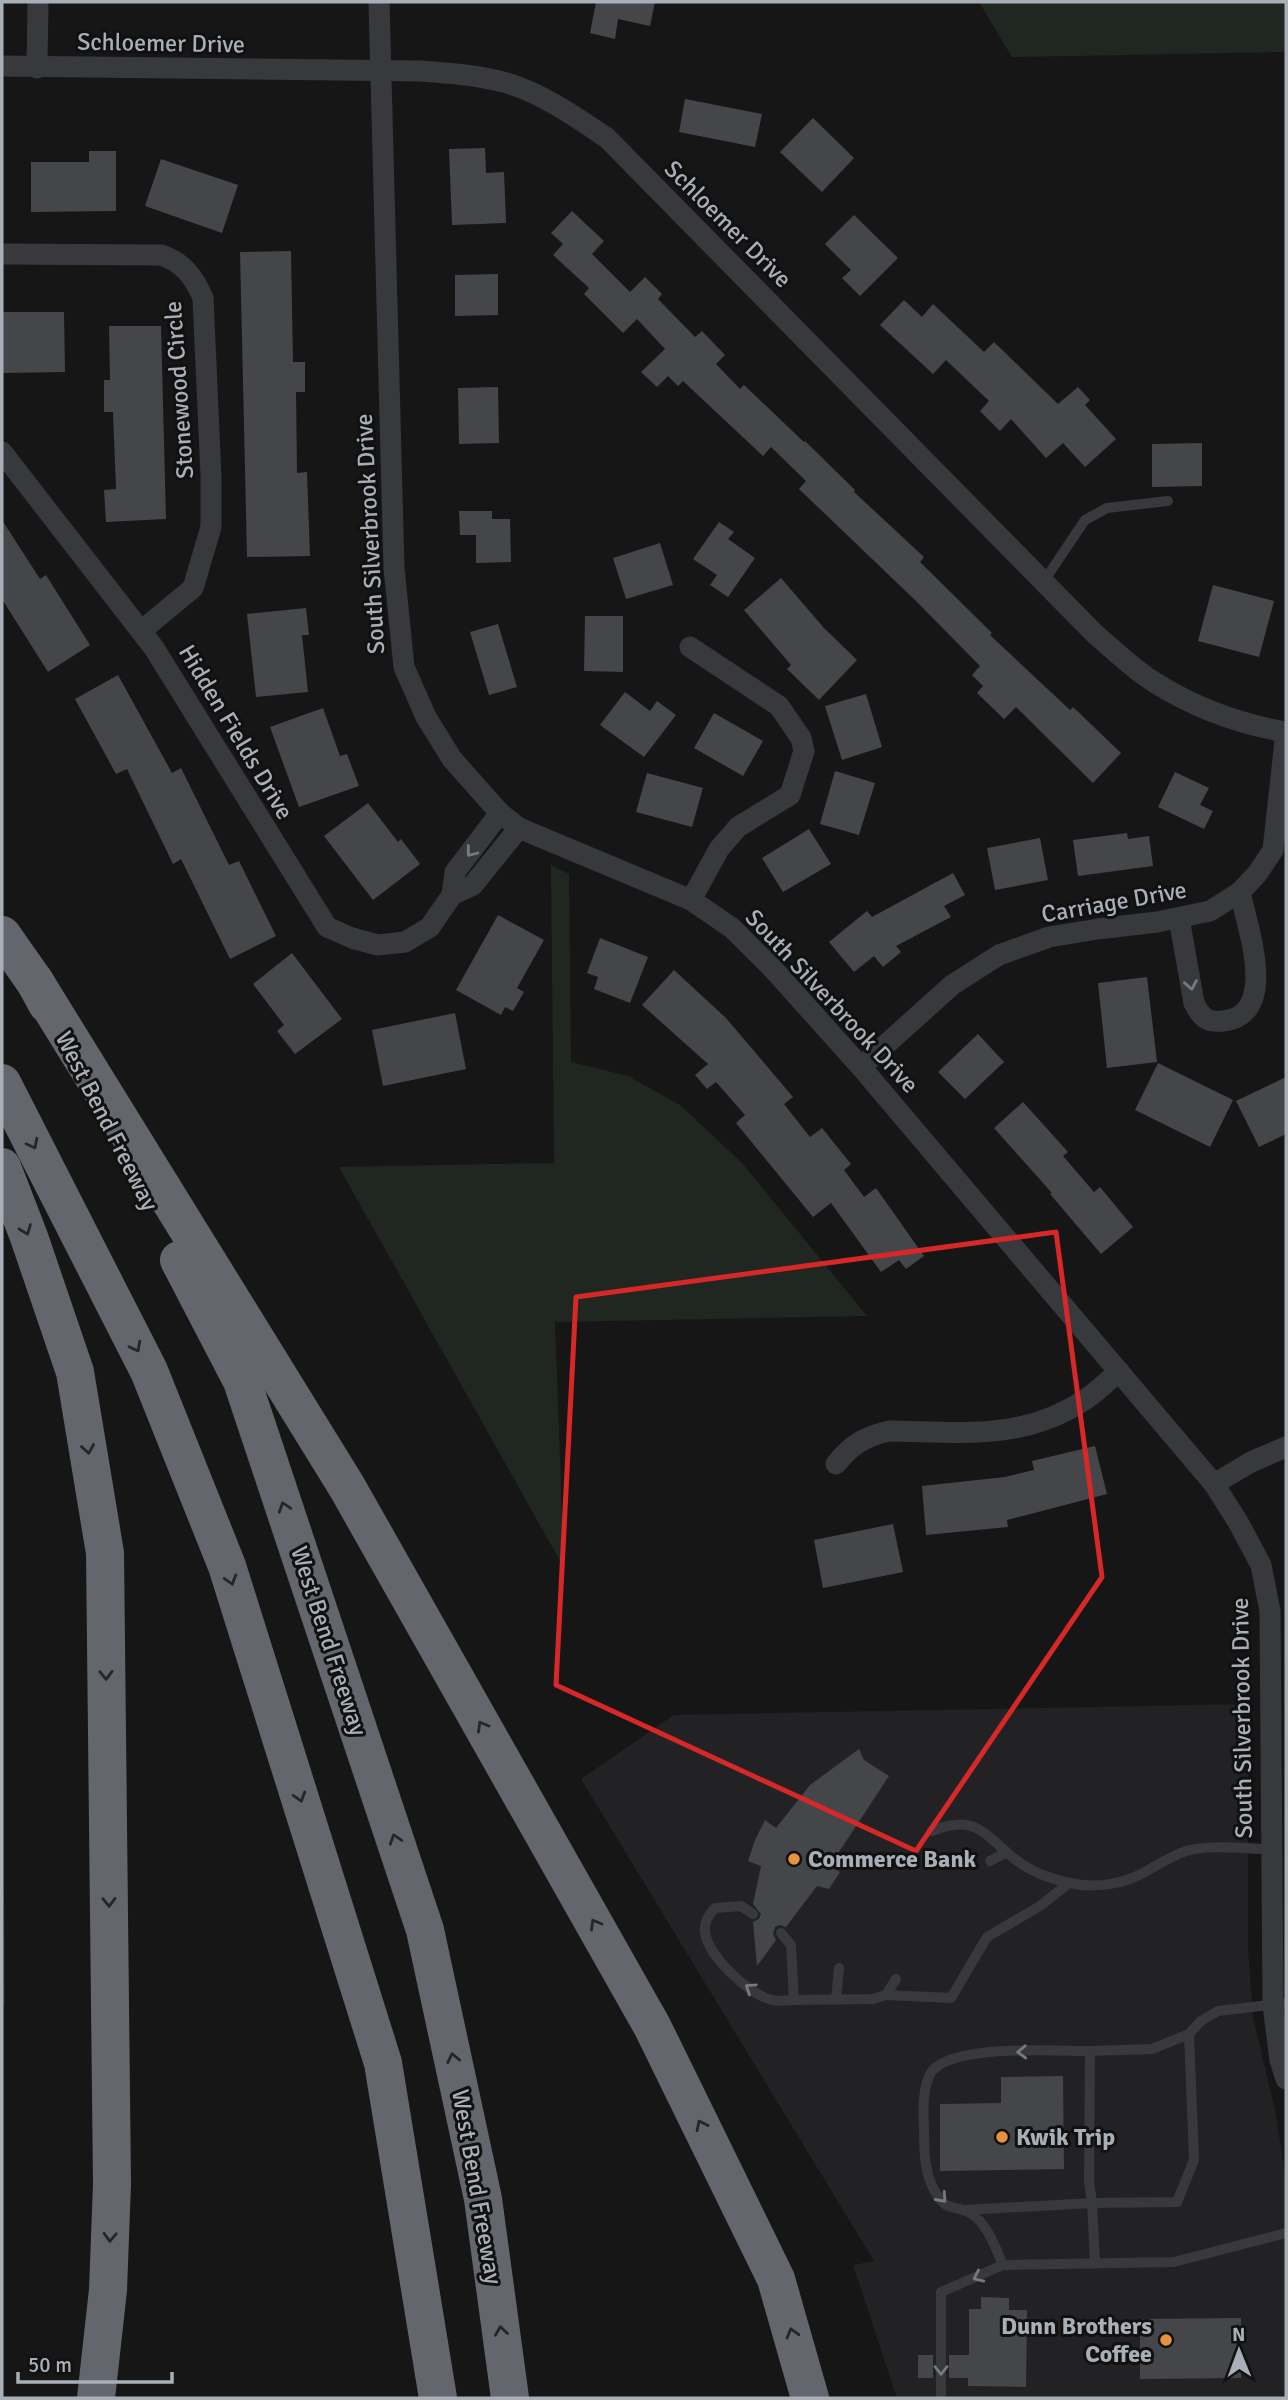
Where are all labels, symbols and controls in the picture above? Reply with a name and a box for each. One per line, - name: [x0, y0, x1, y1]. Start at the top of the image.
- street label: Schloemer Drive: [77, 27, 245, 59]
- street label: Schloemer Drive: [658, 154, 798, 294]
- street label: Stonewood Circle: [158, 300, 200, 480]
- street label: South Silverbrook Drive: [349, 413, 391, 655]
- street label: Hidden Fields Drive: [172, 639, 300, 825]
- one-way arrow: [466, 844, 479, 856]
- street label: Carriage Drive: [1039, 874, 1189, 930]
- street label: South Silverbrook Drive: [739, 903, 925, 1099]
- one-way arrow: [1182, 979, 1197, 991]
- street label: West Bend Freeway: [49, 1026, 165, 1216]
- one-way arrow: [24, 1137, 38, 1149]
- one-way arrow: [18, 1224, 32, 1236]
- one-way arrow: [128, 1340, 142, 1352]
- one-way arrow: [80, 1443, 95, 1455]
- one-way arrow: [278, 1501, 292, 1513]
- street label: West Bend Freeway: [284, 1542, 374, 1740]
- one-way arrow: [223, 1574, 238, 1586]
- street label: South Silverbrook Drive: [1225, 1597, 1259, 1839]
- one-way arrow: [99, 1669, 114, 1680]
- one-way arrow: [477, 1721, 490, 1733]
- one-way arrow: [291, 1791, 306, 1803]
- one-way arrow: [389, 1833, 403, 1845]
- place label: Commerce Bank: [808, 1844, 977, 1874]
- marker: Commerce Bank: [786, 1851, 802, 1867]
- one-way arrow: [101, 1897, 117, 1908]
- one-way arrow: [590, 1918, 603, 1931]
- one-way arrow: [745, 1984, 758, 1997]
- one-way arrow: [1016, 2044, 1027, 2059]
- one-way arrow: [447, 2052, 461, 2064]
- street label: West Bend Freeway: [445, 2087, 509, 2287]
- one-way arrow: [695, 2120, 709, 2132]
- place label: Kwik Trip: [1016, 2122, 1115, 2152]
- marker: Kwik Trip: [994, 2129, 1010, 2145]
- one-way arrow: [934, 2190, 946, 2203]
- one-way arrow: [103, 2232, 118, 2243]
- one-way arrow: [973, 2269, 985, 2283]
- place label: Dunn Brothers Coffee: [1001, 2311, 1152, 2369]
- north arrow: [1204, 2316, 1274, 2386]
- text: N: [1232, 2323, 1246, 2347]
- one-way arrow: [493, 2325, 508, 2336]
- one-way arrow: [785, 2327, 800, 2339]
- marker: Dunn Brothers Coffee: [1158, 2332, 1174, 2348]
- scale bar: [18, 2340, 172, 2384]
- text: 50 m: [28, 2352, 72, 2378]
- one-way arrow: [933, 2365, 949, 2376]

